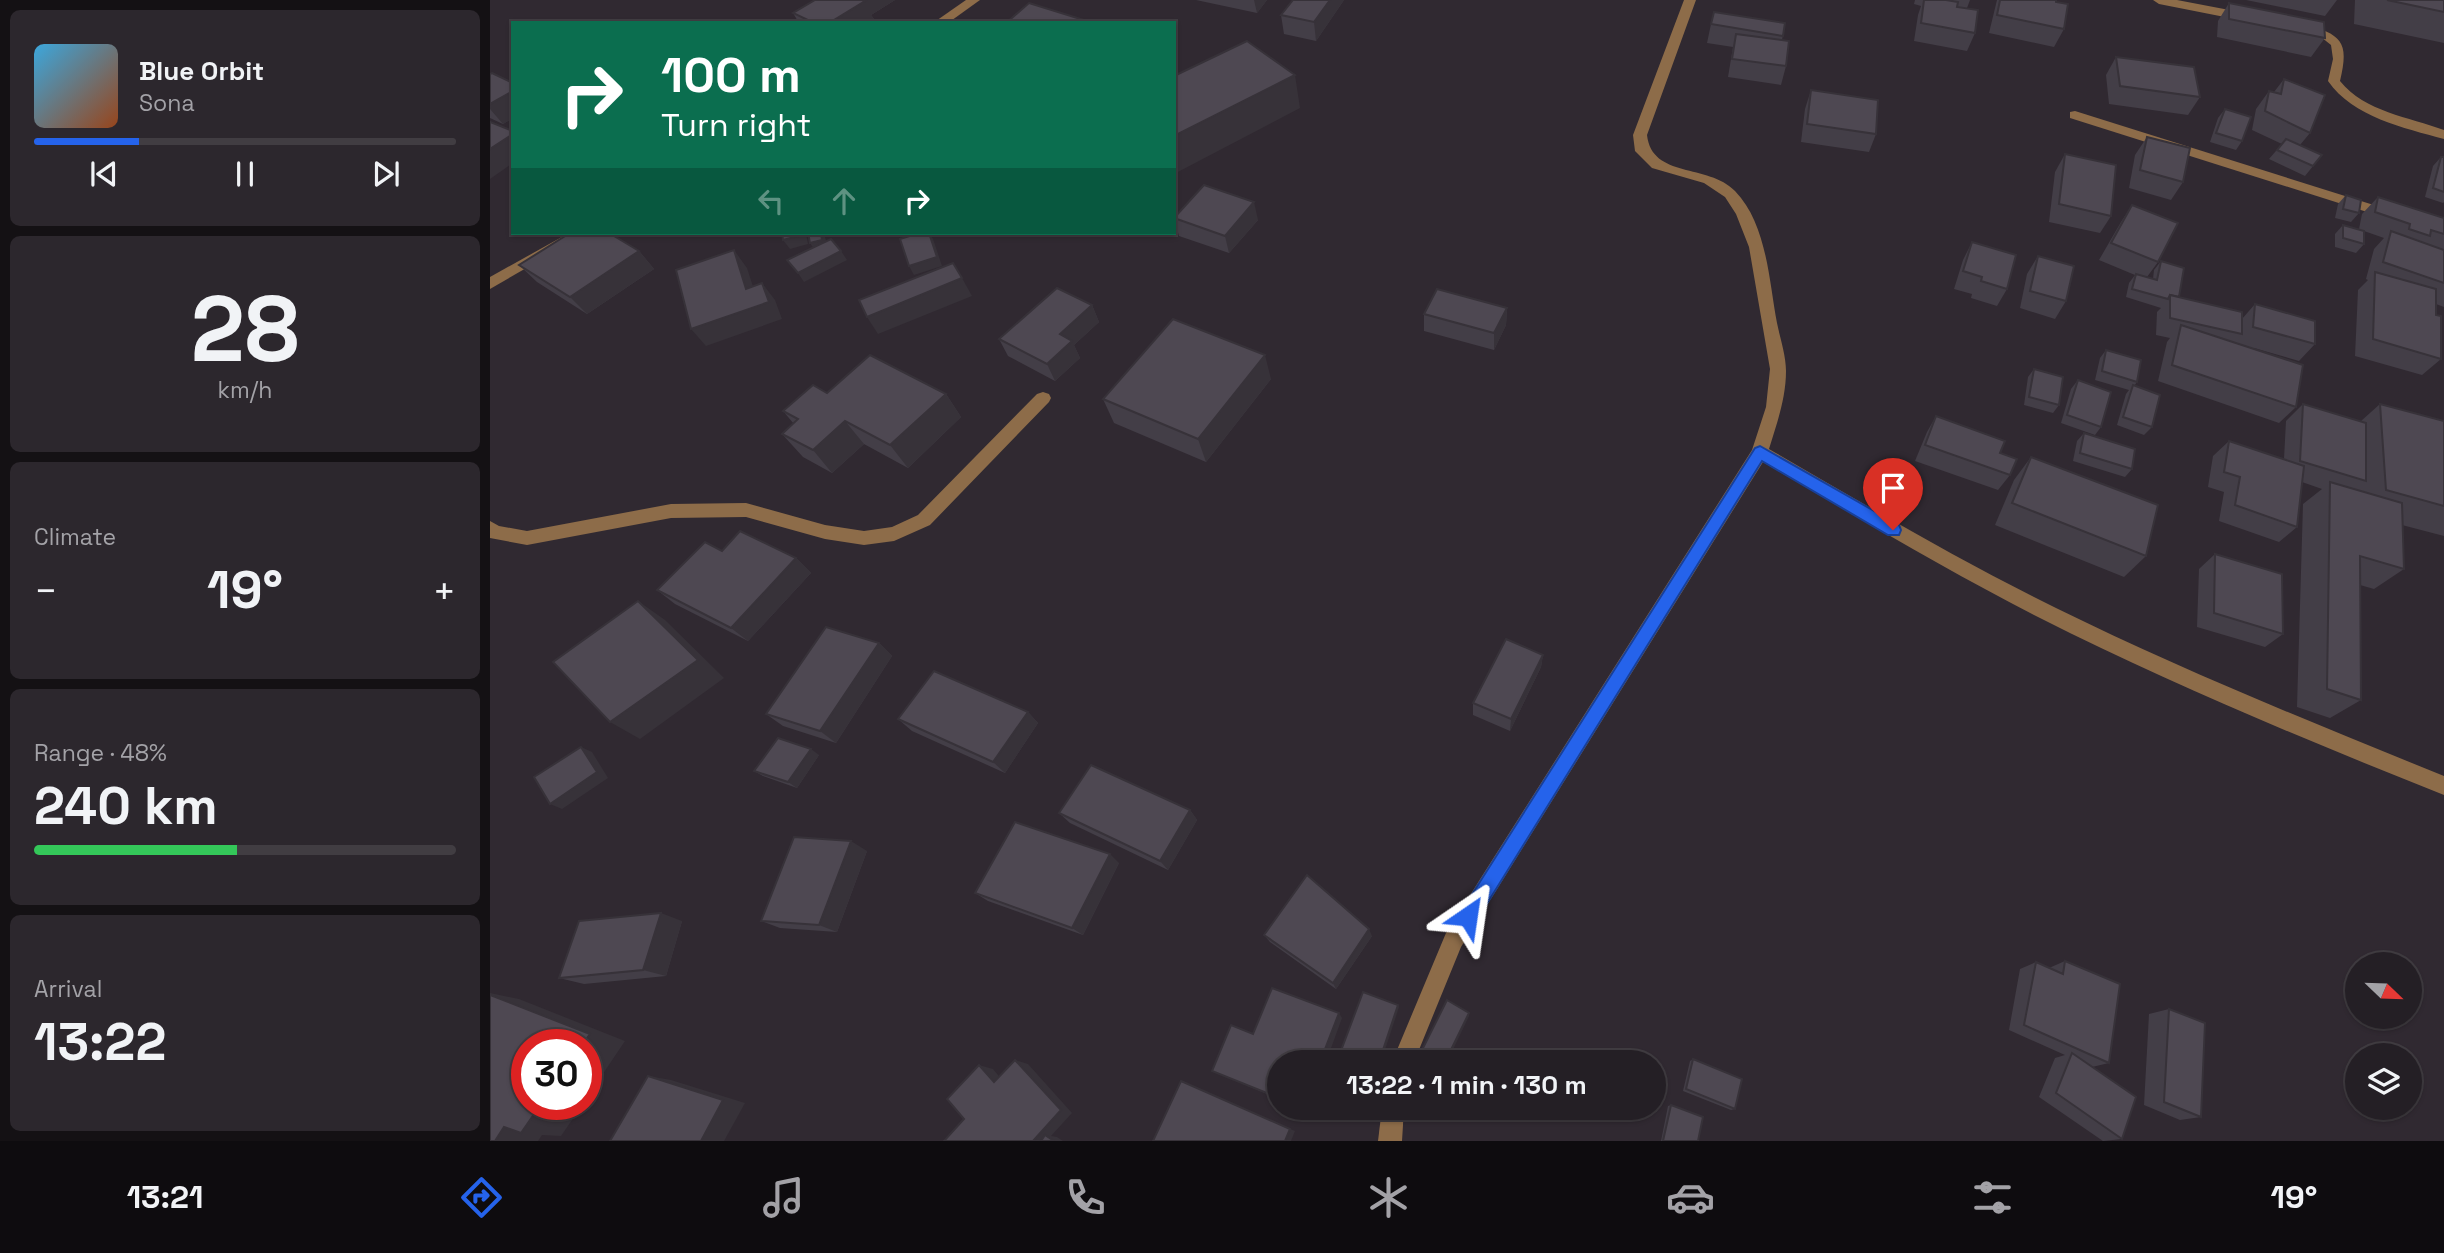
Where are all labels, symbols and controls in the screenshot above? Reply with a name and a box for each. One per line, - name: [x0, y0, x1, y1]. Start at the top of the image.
- text: 100 m: [661, 44, 801, 106]
- icon: right: [546, 49, 637, 140]
- text: Blue Orbit: [139, 54, 264, 88]
- text: Sona: [139, 88, 195, 118]
- text: Turn right: [661, 105, 811, 145]
- icon: previous: [85, 155, 123, 193]
- icon: pause: [226, 155, 264, 193]
- icon: next: [367, 155, 405, 193]
- icon: left: [752, 182, 790, 220]
- icon: ahead: [825, 182, 863, 220]
- icon: right: [898, 182, 936, 220]
- text: 28: [191, 271, 299, 388]
- text: km/h: [218, 375, 272, 405]
- pin: [1863, 458, 1923, 530]
- icon: arrive: [1874, 469, 1912, 507]
- text: Climate: [34, 522, 116, 552]
- text: 19°: [207, 557, 283, 623]
- text: −: [34, 567, 58, 615]
- text: +: [432, 567, 456, 615]
- text: Range · 48%: [34, 738, 167, 768]
- text: 240 km: [34, 773, 218, 839]
- position arrow: [1431, 879, 1505, 953]
- north arrow: [2345, 952, 2422, 1029]
- map controls: [2345, 952, 2422, 1120]
- text: Arrival: [34, 974, 102, 1004]
- text: 13:22: [34, 1009, 166, 1075]
- speed limit sign: 30: [511, 1029, 602, 1120]
- button: layers: [2345, 1043, 2422, 1120]
- text: 13:22 · 1 min · 130 m: [1346, 1068, 1587, 1102]
- icon: directions: [457, 1173, 506, 1222]
- icon: music: [759, 1173, 808, 1222]
- icon: phone: [1061, 1173, 1110, 1222]
- icon: climate: [1364, 1173, 1413, 1222]
- icon: car: [1666, 1173, 1715, 1222]
- icon: filters: [1968, 1173, 2017, 1222]
- text: 13:21: [127, 1177, 204, 1217]
- text: 19°: [2270, 1177, 2317, 1217]

